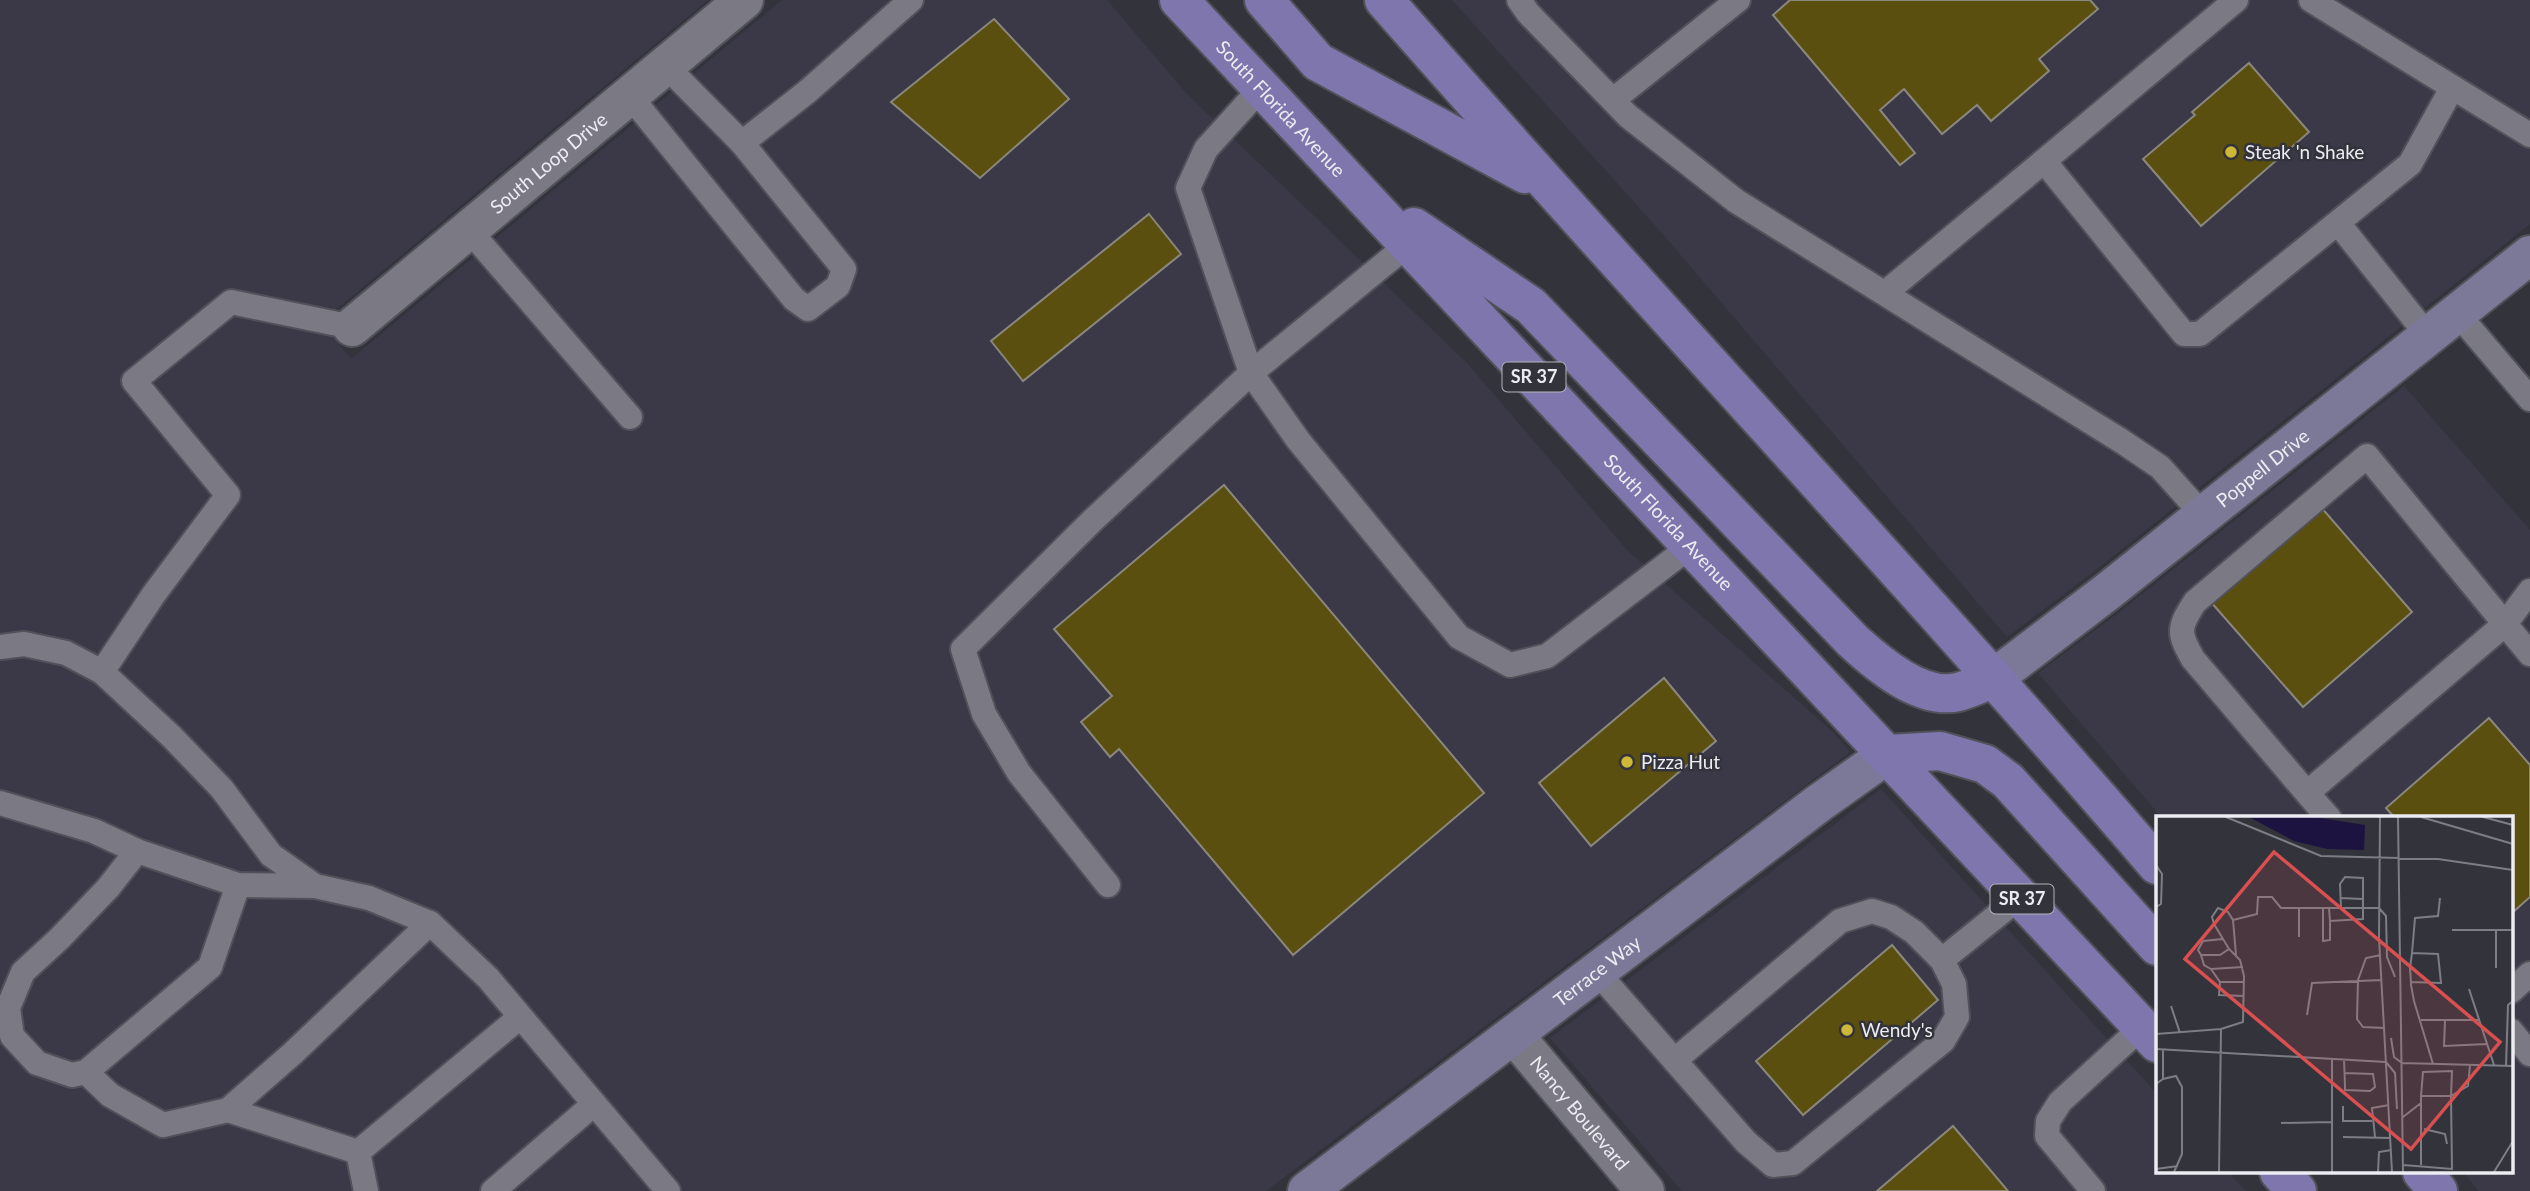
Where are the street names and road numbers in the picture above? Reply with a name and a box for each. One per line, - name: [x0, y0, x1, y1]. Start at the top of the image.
- street label: South Florida Avenue: [1212, 35, 1351, 181]
- street label: South Loop Drive: [485, 107, 611, 218]
- road number: SR 37: [1502, 362, 1566, 391]
- street label: Poppell Drive: [2211, 424, 2313, 512]
- street label: South Florida Avenue: [1600, 449, 1739, 595]
- road number: SR 37: [1990, 884, 2054, 914]
- street label: Terrace Way: [1549, 930, 1645, 1011]
- street label: Nancy Boulevard: [1526, 1051, 1634, 1174]

